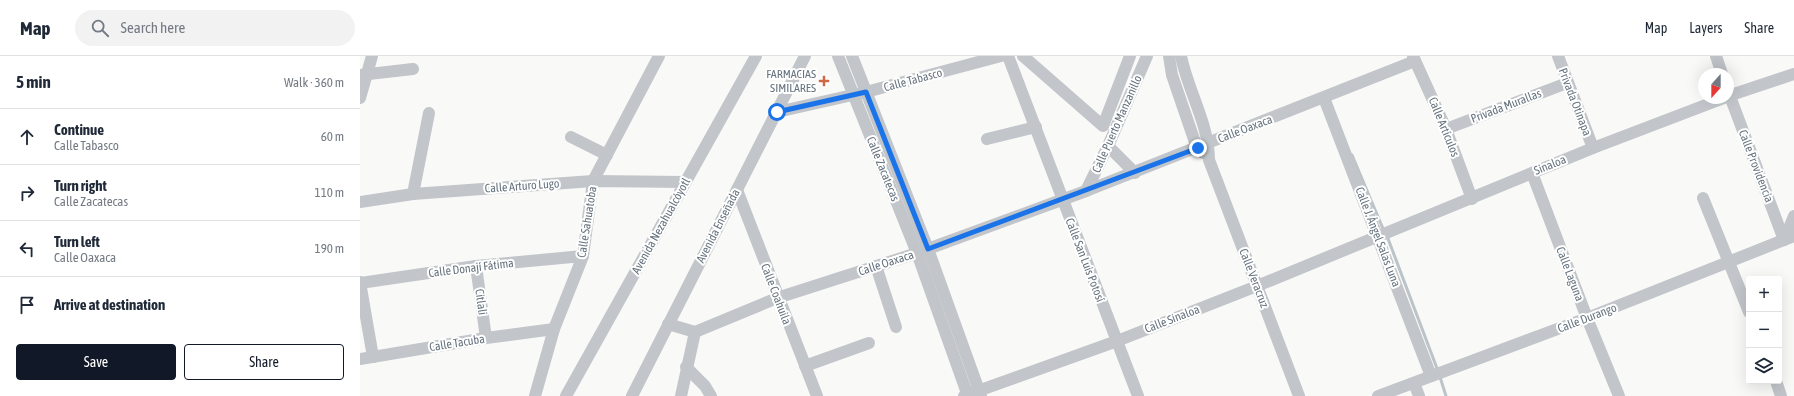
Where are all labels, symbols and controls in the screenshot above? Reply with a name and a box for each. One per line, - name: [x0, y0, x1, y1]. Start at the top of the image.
- search box: [75, 10, 355, 46]
- text: Map: [20, 17, 51, 39]
- icon: search: [89, 17, 111, 39]
- text: Search here: [121, 19, 185, 36]
- text: Map: [1645, 20, 1667, 36]
- text: Layers: [1689, 20, 1722, 36]
- text: Share: [1744, 20, 1774, 36]
- street label: Calle Tabasco: [882, 65, 944, 95]
- street label: Privada Otinapa: [1556, 66, 1594, 138]
- place label: FARMACIAS SIMILARES: [766, 67, 816, 95]
- north arrow: [1698, 68, 1734, 104]
- text: 5 min: [16, 72, 51, 92]
- street label: Calle Puerto Manzanillo: [1089, 73, 1145, 175]
- text: Walk · 360 m: [284, 75, 344, 90]
- marker: FARMACIAS SIMILARES: [819, 76, 829, 86]
- street label: Privada Murallas: [1469, 86, 1543, 126]
- street label: Calle Artículos: [1426, 95, 1462, 159]
- route start: [768, 103, 786, 121]
- street label: Calle Oaxaca: [1216, 112, 1274, 146]
- text: Continue: [54, 121, 104, 138]
- icon: ahead: [16, 126, 38, 148]
- street label: Calle Providencia: [1736, 128, 1776, 204]
- text: 60 m: [321, 129, 344, 144]
- street label: Calle Zacatecas: [864, 135, 902, 203]
- text: Calle Tabasco: [54, 138, 119, 153]
- route end: [1189, 139, 1207, 157]
- street label: Sinaloa: [1532, 152, 1568, 178]
- street label: Avenida Nezahualcóyotl: [629, 175, 694, 276]
- street label: Calle Arturo Lugo: [484, 176, 560, 196]
- text: Turn right: [54, 177, 107, 194]
- icon: right: [16, 182, 38, 204]
- text: 110 m: [315, 185, 344, 200]
- street label: Calle Sahuatoba: [574, 185, 600, 259]
- street label: Calle J. Ángel Salas Luna: [1353, 185, 1403, 289]
- street label: Avenida Enseñada: [693, 187, 743, 265]
- text: Calle Zacatecas: [54, 194, 128, 209]
- street label: Calle San Luis Potosí: [1063, 216, 1108, 304]
- text: Turn left: [54, 233, 100, 250]
- icon: left: [16, 238, 38, 260]
- text: 190 m: [315, 241, 344, 256]
- street label: Calle Laguna: [1553, 245, 1587, 303]
- street label: Calle Veracruz: [1236, 246, 1272, 310]
- street label: Calle Oaxaca: [857, 247, 915, 279]
- text: Calle Oaxaca: [54, 250, 116, 265]
- street label: Calle Donají Fátima: [428, 256, 514, 280]
- street label: Calle Coahuila: [758, 262, 794, 326]
- map controls: [1746, 276, 1782, 384]
- button: +: [1746, 276, 1782, 312]
- street label: Citlali: [472, 288, 490, 316]
- icon: arrive: [16, 294, 38, 316]
- text: Arrive at destination: [54, 296, 165, 313]
- street label: Calle Durango: [1556, 300, 1619, 336]
- street label: Calle Sinaloa: [1143, 302, 1201, 336]
- button: −: [1746, 312, 1782, 348]
- street label: Calle Tacuba: [428, 332, 486, 354]
- button: Save: [16, 344, 176, 380]
- button: Share: [184, 344, 344, 380]
- button: layers: [1746, 348, 1782, 384]

